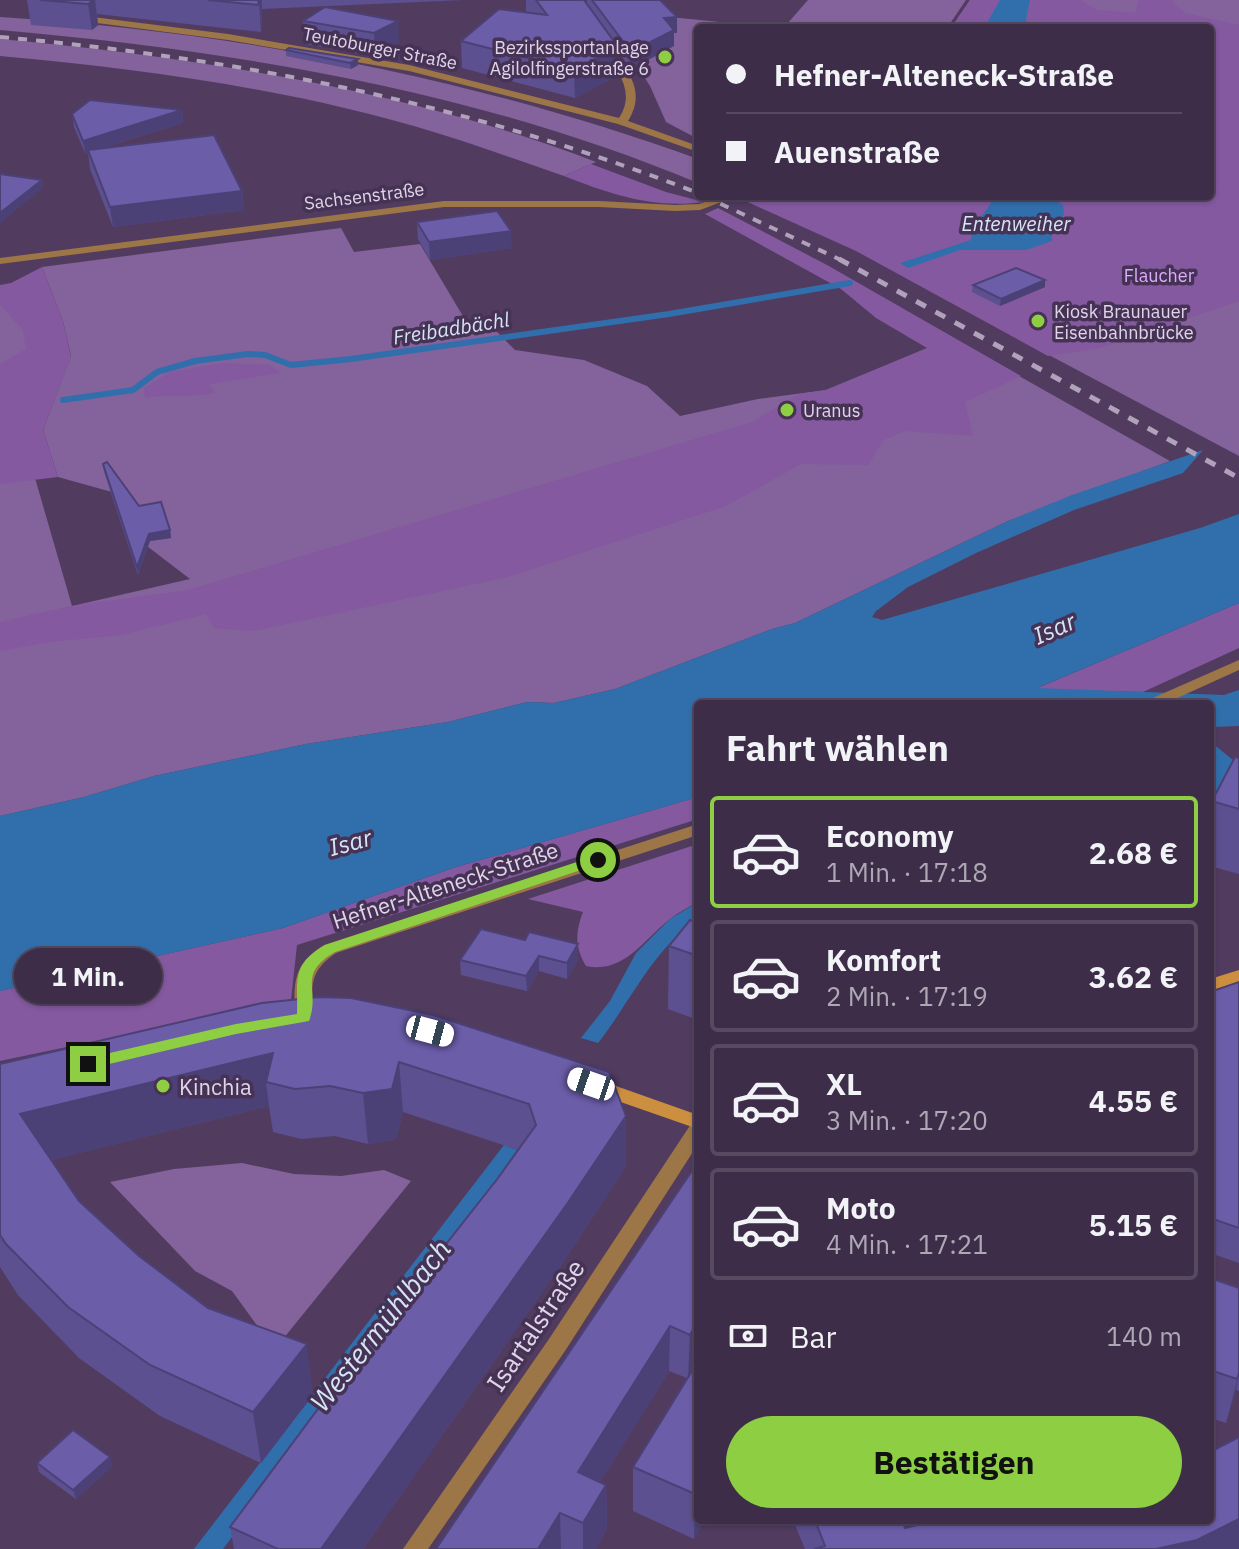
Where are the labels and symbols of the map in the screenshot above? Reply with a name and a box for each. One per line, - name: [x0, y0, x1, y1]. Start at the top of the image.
- street label: Teutoburger Straße: [301, 22, 459, 74]
- place label: Bezirkssportanlage Agilolfingerstraße 6: [490, 36, 649, 80]
- marker: Bezirkssportanlage Agilolfingerstraße 6: [656, 48, 674, 66]
- street label: Sachsenstraße: [303, 177, 425, 215]
- water label: Entenweiher: [961, 210, 1071, 237]
- park label: Flaucher: [1124, 264, 1195, 287]
- place label: Kiosk Braunauer Eisenbahnbrücke: [1054, 300, 1194, 344]
- water label: Freibadbächl: [391, 305, 512, 351]
- marker: Kiosk Braunauer Eisenbahnbrücke: [1029, 312, 1047, 330]
- place label: Uranus: [803, 399, 861, 422]
- marker: Uranus: [778, 401, 796, 419]
- water label: Isar: [1028, 604, 1081, 651]
- water label: Isar: [325, 821, 376, 863]
- street label: Hefner-Alteneck-Straße: [328, 835, 562, 935]
- route start: [580, 842, 616, 878]
- callout: 1 Min.: [14, 948, 162, 1004]
- car: [404, 1013, 456, 1049]
- route end: [70, 1046, 106, 1082]
- car: [564, 1065, 618, 1103]
- place label: Kinchia: [179, 1072, 252, 1101]
- marker: Kinchia: [154, 1077, 172, 1095]
- water label: Westermühlbach: [301, 1231, 459, 1419]
- street label: Isartalstraße: [478, 1252, 592, 1398]

